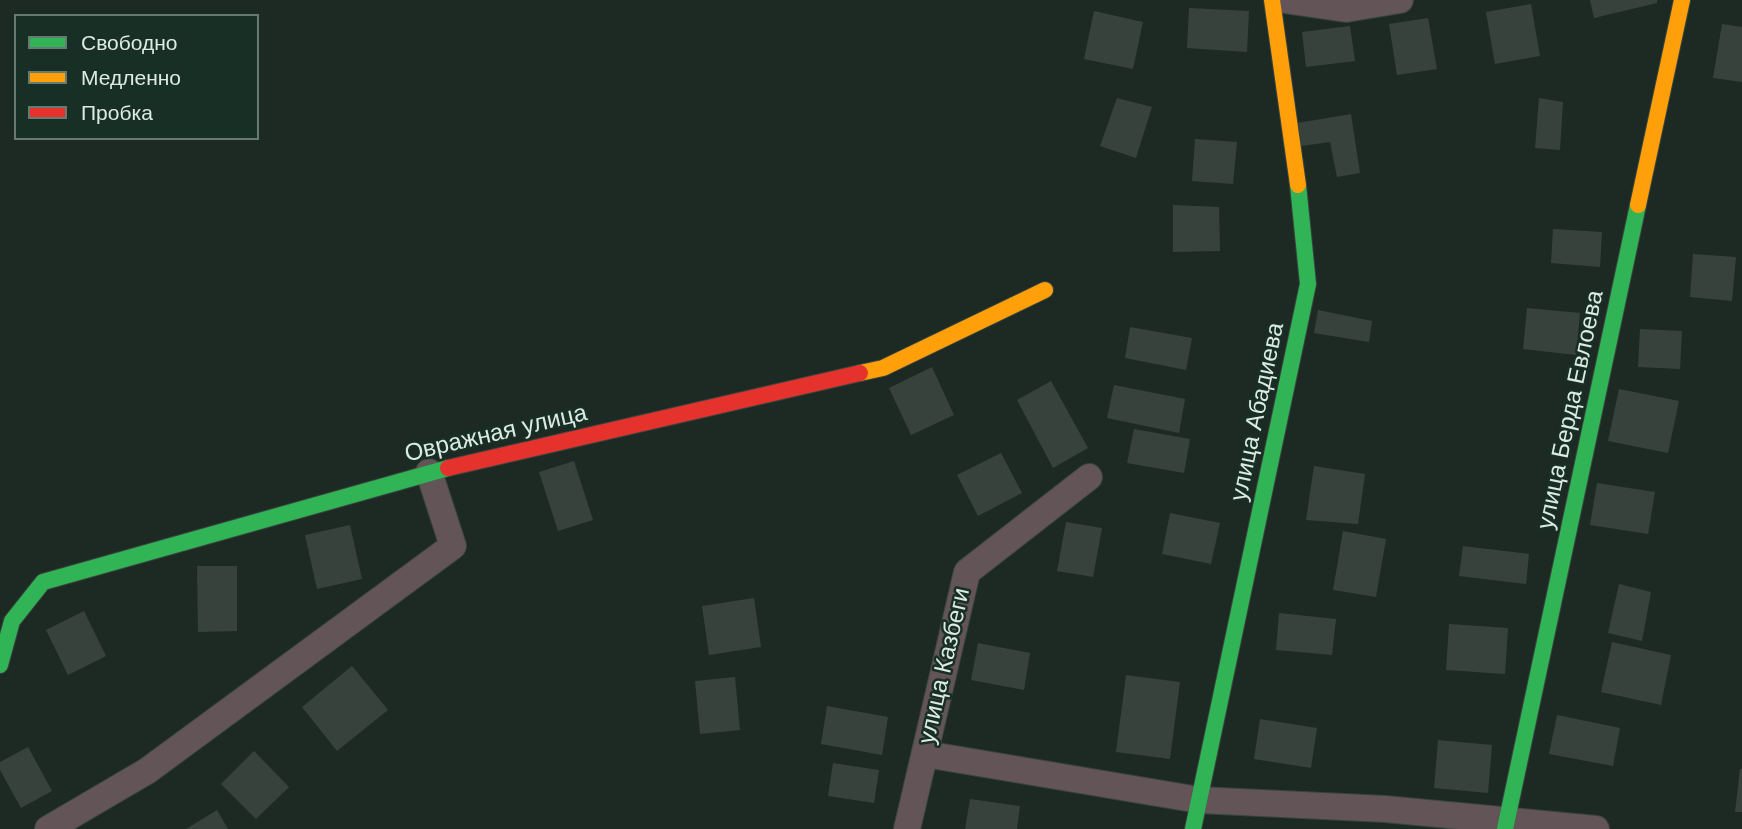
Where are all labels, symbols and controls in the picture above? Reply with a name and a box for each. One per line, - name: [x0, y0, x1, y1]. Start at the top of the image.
- legend: [14, 14, 259, 140]
- text: Свободно: [81, 31, 178, 54]
- text: Медленно: [81, 66, 181, 89]
- text: Пробка: [81, 101, 153, 124]
- street label: улица Берда Евлоева: [1532, 288, 1610, 532]
- street label: улица Абадиева: [1225, 320, 1291, 504]
- street label: Овражная улица: [402, 399, 590, 469]
- street label: улица Казбеги: [913, 585, 977, 747]

